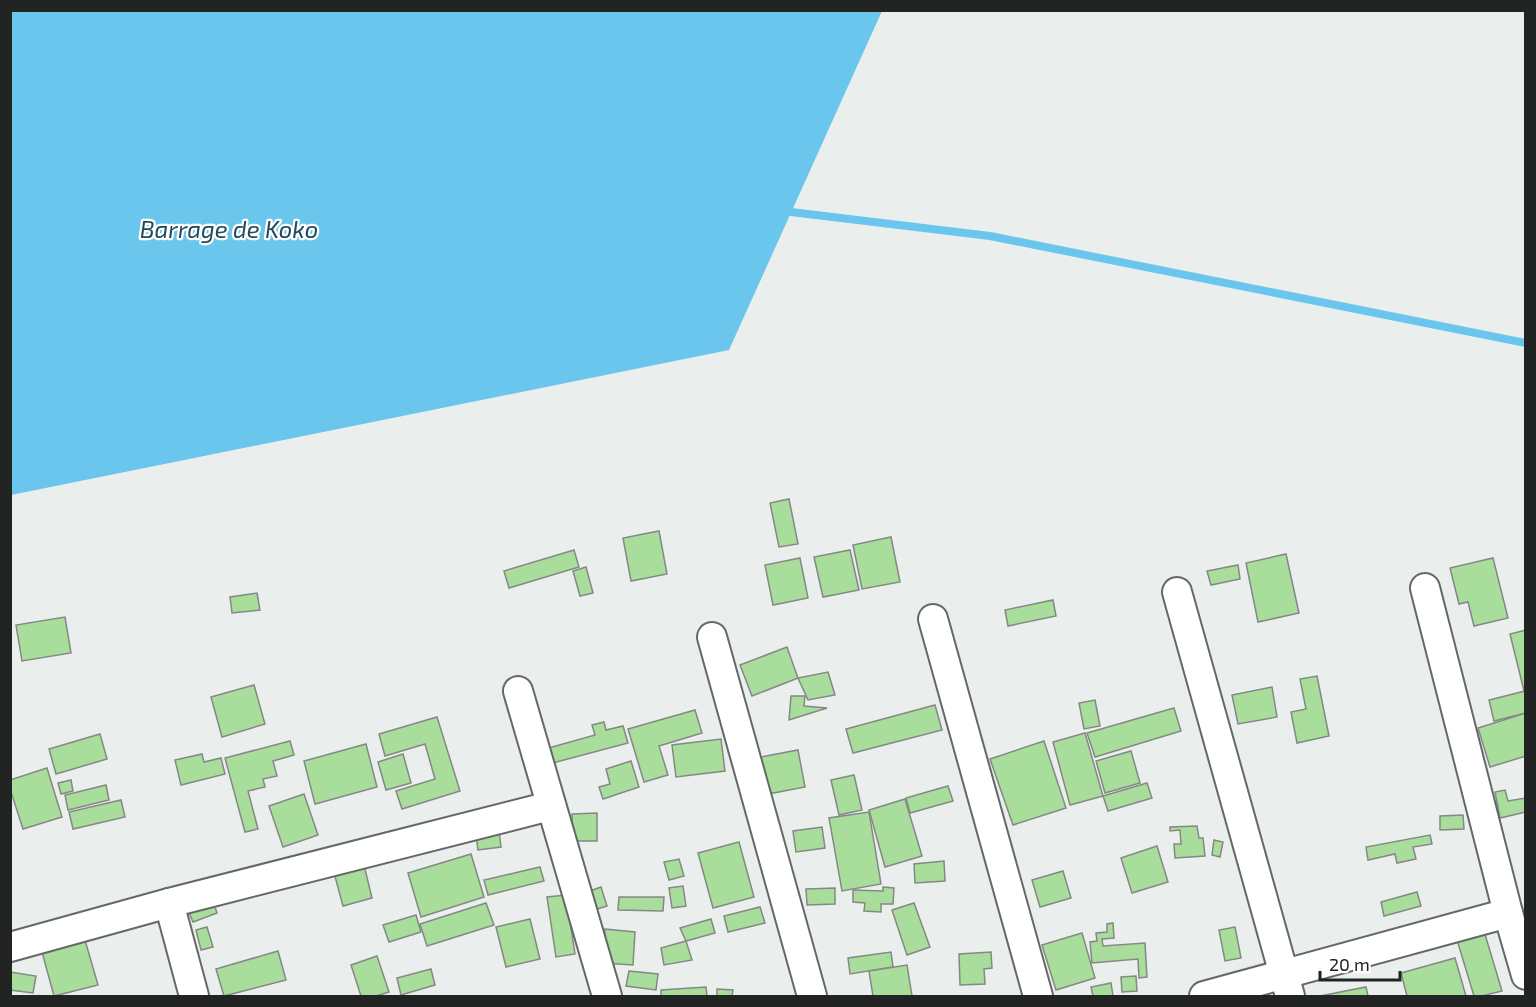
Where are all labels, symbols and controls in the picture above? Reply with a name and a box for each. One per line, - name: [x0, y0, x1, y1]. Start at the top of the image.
- water label: Barrage de Koko: [140, 214, 318, 243]
- scale bar: [1320, 944, 1400, 982]
- text: 20 m: [1329, 953, 1370, 975]

